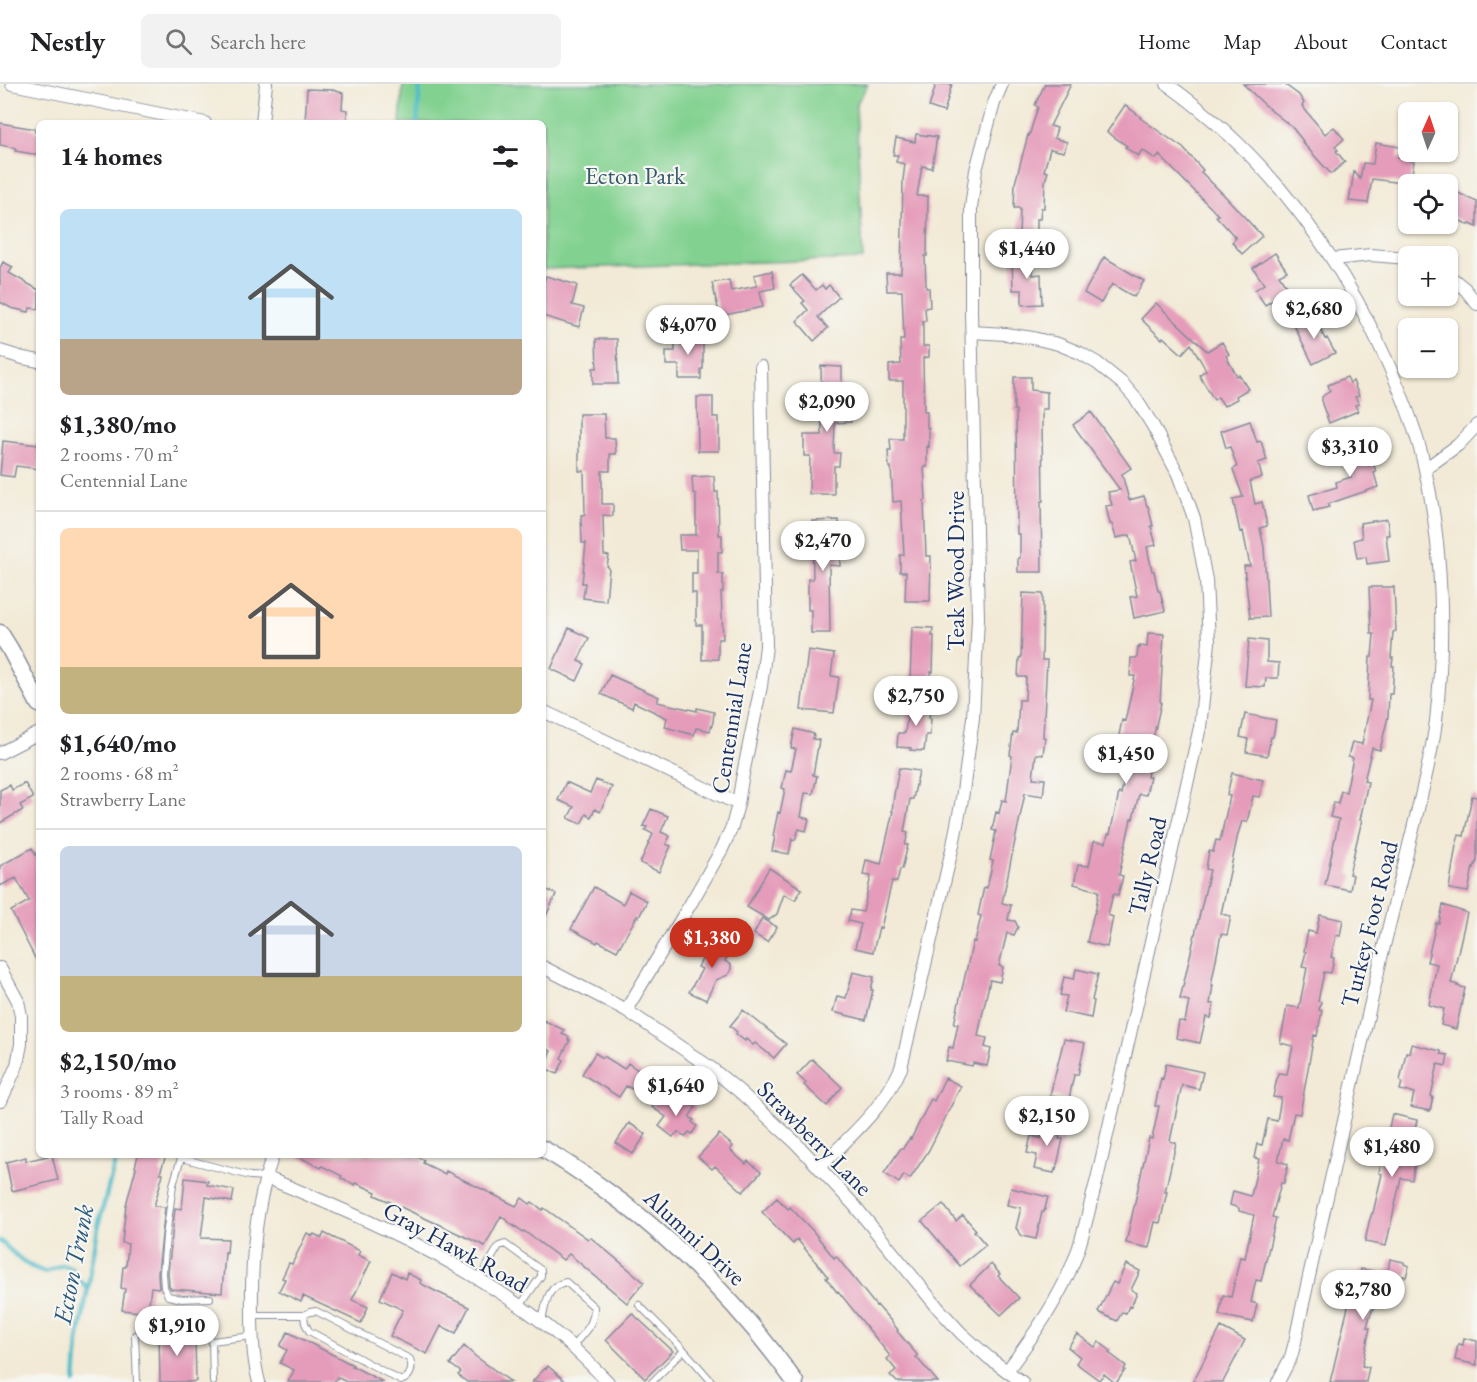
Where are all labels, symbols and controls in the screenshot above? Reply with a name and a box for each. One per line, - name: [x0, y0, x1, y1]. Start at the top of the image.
- search box: [141, 14, 561, 68]
- text: Nestly: [30, 23, 105, 59]
- icon: search: [162, 25, 195, 58]
- text: Search here: [210, 27, 306, 56]
- text: Home: [1138, 28, 1190, 55]
- text: Map: [1223, 28, 1261, 55]
- text: About: [1294, 28, 1347, 55]
- text: Contact: [1380, 28, 1447, 55]
- north arrow: [1398, 102, 1458, 162]
- map controls: [1398, 102, 1458, 378]
- text: 14 homes: [60, 139, 162, 173]
- icon: filters: [489, 140, 522, 173]
- park label: Ecton Park: [585, 160, 686, 191]
- button: locate: [1398, 174, 1458, 234]
- pin: $1,440: [978, 229, 1076, 280]
- text: $1,440: [999, 235, 1055, 261]
- button: +: [1398, 246, 1458, 306]
- icon: home: [237, 248, 345, 356]
- pin: $2,680: [1265, 289, 1363, 340]
- text: $2,680: [1286, 295, 1342, 321]
- pin: $4,070: [639, 305, 737, 356]
- text: $4,070: [660, 311, 716, 337]
- button: −: [1398, 318, 1458, 378]
- pin: $2,090: [778, 382, 876, 433]
- text: $2,090: [799, 388, 855, 414]
- text: $1,380/mo: [60, 407, 176, 441]
- pin: $3,310: [1301, 427, 1399, 478]
- text: $3,310: [1322, 433, 1378, 459]
- text: 2 rooms · 70 m²: [60, 441, 179, 467]
- text: Centennial Lane: [60, 467, 187, 493]
- street label: Teak Wood Drive: [940, 491, 971, 651]
- pin: $2,470: [774, 521, 872, 572]
- text: $2,470: [795, 527, 851, 553]
- icon: home: [237, 567, 345, 675]
- street label: Centennial Lane: [704, 640, 758, 796]
- pin: $2,750: [867, 676, 965, 727]
- text: $2,750: [888, 682, 944, 708]
- text: $1,640/mo: [60, 726, 176, 760]
- pin: $1,450: [1077, 734, 1175, 785]
- text: $1,450: [1098, 740, 1154, 766]
- text: 2 rooms · 68 m²: [60, 760, 179, 786]
- text: Strawberry Lane: [60, 786, 186, 812]
- street label: Tally Road: [1121, 813, 1174, 918]
- street label: Turkey Foot Road: [1333, 837, 1405, 1011]
- icon: home: [237, 885, 345, 993]
- pin: $1,380: [663, 918, 761, 969]
- text: $1,380: [684, 924, 740, 950]
- text: $2,150/mo: [60, 1044, 176, 1078]
- pin: $1,640: [627, 1066, 725, 1117]
- text: $1,640: [648, 1072, 704, 1098]
- street label: Strawberry Lane: [751, 1074, 879, 1202]
- text: 3 rooms · 89 m²: [60, 1078, 179, 1104]
- pin: $2,150: [998, 1096, 1096, 1147]
- text: $2,150: [1019, 1102, 1075, 1128]
- text: Tally Road: [60, 1104, 144, 1130]
- pin: $1,480: [1343, 1127, 1441, 1178]
- text: $1,480: [1364, 1133, 1420, 1159]
- street label: Alumni Drive: [637, 1181, 752, 1292]
- street label: Gray Hawk Road: [378, 1194, 535, 1300]
- water label: Ecton Trunk: [45, 1201, 101, 1328]
- pin: $2,780: [1314, 1270, 1412, 1321]
- text: $2,780: [1335, 1276, 1391, 1302]
- pin: $1,910: [128, 1306, 226, 1357]
- text: $1,910: [149, 1312, 205, 1338]

